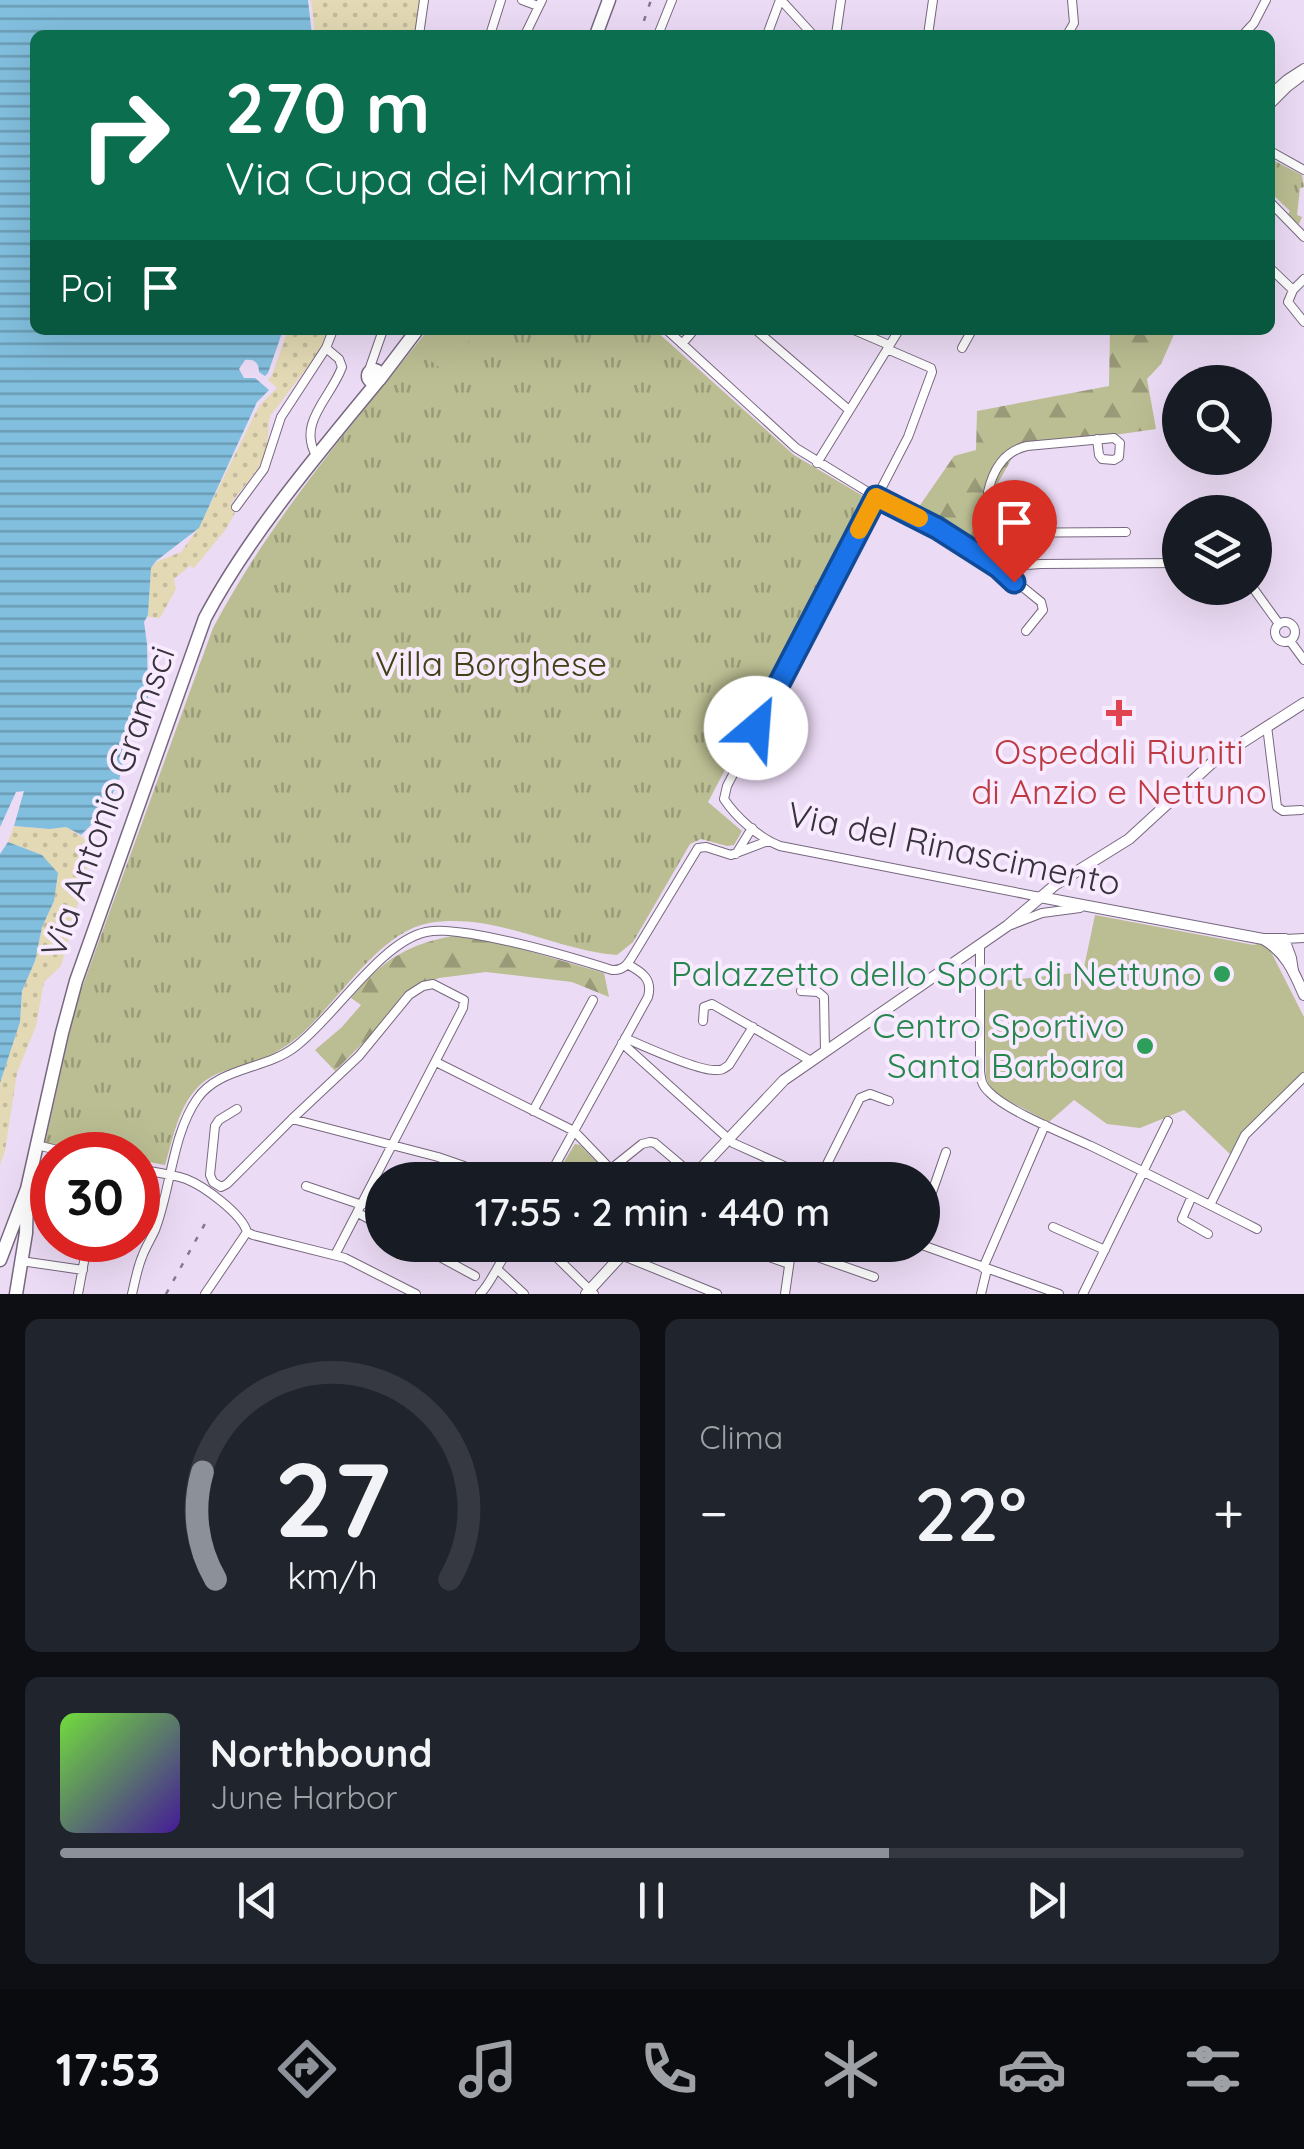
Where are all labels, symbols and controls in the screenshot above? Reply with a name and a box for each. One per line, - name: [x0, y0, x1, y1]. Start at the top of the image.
- text: 270 m: [225, 63, 430, 151]
- icon: right: [60, 70, 190, 200]
- text: Via Cupa dei Marmi: [225, 150, 633, 206]
- icon: arrive: [133, 260, 188, 315]
- text: Poi: [60, 264, 113, 312]
- map controls: [1162, 365, 1272, 605]
- button: search: [1162, 365, 1272, 475]
- pin: [972, 480, 1057, 583]
- icon: arrive: [987, 495, 1042, 550]
- button: layers: [1162, 495, 1272, 605]
- street label: Via Antonio Gramsci: [30, 640, 184, 963]
- park label: Villa Borghese: [375, 641, 607, 685]
- position arrow: [704, 676, 808, 780]
- marker: Ospedali Riuniti di Anzio e Nettuno: [1106, 700, 1132, 726]
- place label: Ospedali Riuniti di Anzio e Nettuno: [971, 729, 1267, 813]
- street label: Via del Rinascimento: [784, 791, 1125, 905]
- place label: Palazzetto dello Sport di Nettuno: [671, 951, 1202, 995]
- marker: Palazzetto dello Sport di Nettuno: [1211, 963, 1233, 985]
- place label: Centro Sportivo Santa Barbara: [873, 1003, 1125, 1087]
- marker: Centro Sportivo Santa Barbara: [1134, 1035, 1156, 1057]
- speed limit sign: 30: [30, 1132, 160, 1262]
- text: 17:55 · 2 min · 440 m: [475, 1188, 830, 1236]
- text: Clima: [700, 1417, 783, 1457]
- text: 27: [274, 1433, 390, 1563]
- text: 22°: [914, 1466, 1027, 1560]
- text: −: [700, 1478, 728, 1547]
- text: +: [1213, 1478, 1244, 1547]
- text: km/h: [287, 1553, 378, 1598]
- text: Northbound: [210, 1729, 432, 1777]
- text: June Harbor: [210, 1777, 398, 1817]
- icon: previous: [230, 1873, 285, 1928]
- icon: pause: [624, 1873, 679, 1928]
- icon: next: [1019, 1873, 1074, 1928]
- icon: directions: [272, 2034, 342, 2104]
- icon: music: [453, 2034, 523, 2104]
- icon: phone: [634, 2034, 704, 2104]
- icon: climate: [816, 2034, 886, 2104]
- icon: car: [997, 2034, 1067, 2104]
- icon: filters: [1178, 2034, 1248, 2104]
- text: 17:53: [56, 2041, 160, 2097]

